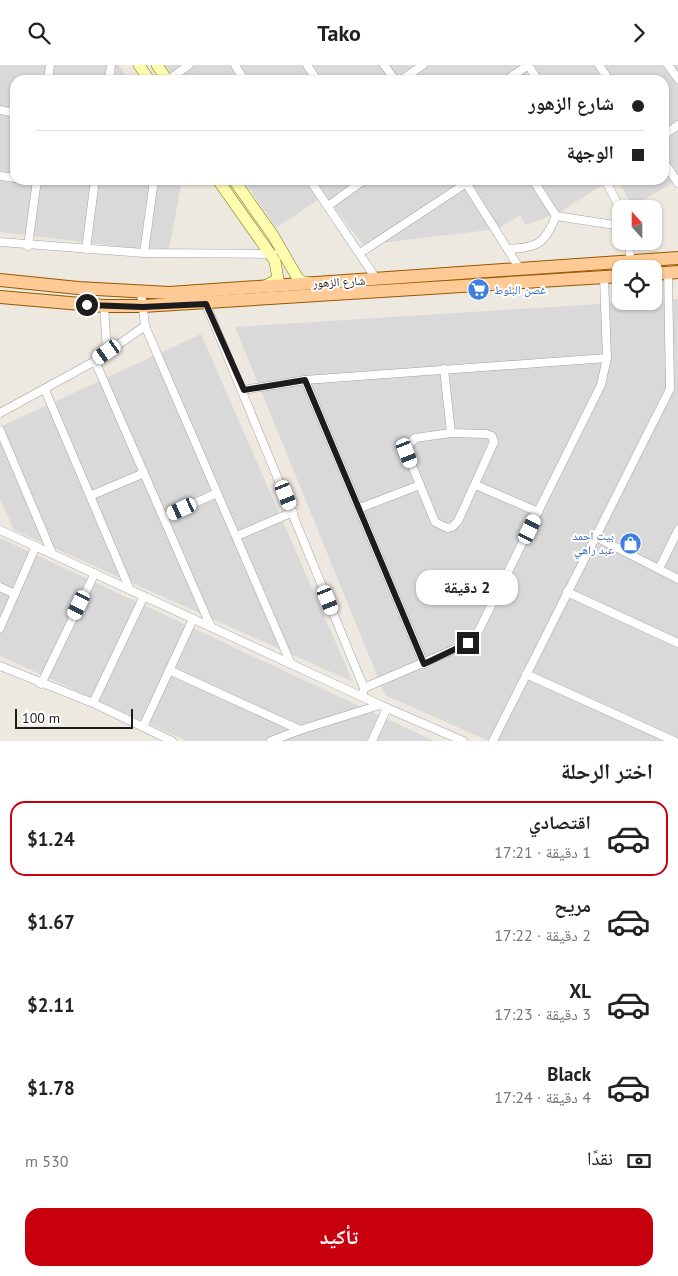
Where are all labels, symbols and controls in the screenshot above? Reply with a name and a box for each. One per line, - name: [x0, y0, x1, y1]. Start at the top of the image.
- icon: search: [25, 19, 53, 47]
- text: Tako: [317, 19, 361, 47]
- icon: forward: [625, 19, 653, 47]
- text: شارع الزهور: [529, 91, 614, 115]
- text: الوجهة: [566, 140, 614, 164]
- north arrow: [612, 200, 662, 250]
- map controls: [612, 200, 662, 310]
- button: locate: [612, 260, 662, 310]
- street label: شارع الزهور: [311, 273, 366, 291]
- supermarket icon: غصن البلوط: [466, 278, 490, 302]
- place label: غصن البلوط: [494, 282, 546, 297]
- route start: [76, 294, 98, 316]
- car: [90, 337, 123, 367]
- car: [394, 436, 419, 470]
- car: [273, 478, 298, 512]
- car: [165, 496, 198, 522]
- car: [516, 512, 543, 546]
- place label: بيت احمد عبد راهي: [572, 528, 614, 560]
- shop icon: بيت احمد عبد راهي: [618, 531, 642, 555]
- callout: 2 دقيقة: [417, 571, 519, 605]
- text: 2 دقيقة: [444, 577, 490, 597]
- car: [315, 583, 340, 617]
- car: [65, 588, 92, 622]
- route end: [457, 632, 479, 654]
- scale bar: [15, 706, 132, 729]
- text: 100 m: [22, 709, 60, 727]
- text: اختر الرحلة: [561, 757, 653, 785]
- text: اقتصادي: [529, 810, 591, 834]
- icon: car: [606, 816, 651, 861]
- text: $1.24: [27, 827, 75, 851]
- text: 1 دقيقة · 17:21: [494, 842, 591, 862]
- text: مريح: [554, 893, 591, 917]
- icon: car: [606, 899, 651, 944]
- text: $1.67: [27, 910, 75, 934]
- text: 2 دقيقة · 17:22: [494, 925, 591, 945]
- text: XL: [569, 979, 591, 1003]
- icon: car: [606, 982, 651, 1027]
- text: $2.11: [27, 993, 75, 1017]
- text: 3 دقيقة · 17:23: [494, 1004, 591, 1024]
- text: Black: [547, 1062, 591, 1086]
- icon: car: [606, 1065, 651, 1110]
- text: $1.78: [27, 1076, 75, 1100]
- text: 4 دقيقة · 17:24: [494, 1087, 591, 1107]
- text: نقدًا: [587, 1146, 613, 1170]
- icon: cash: [625, 1147, 653, 1175]
- text: 530 m: [25, 1151, 68, 1171]
- button: تأكيد: [25, 1208, 653, 1266]

